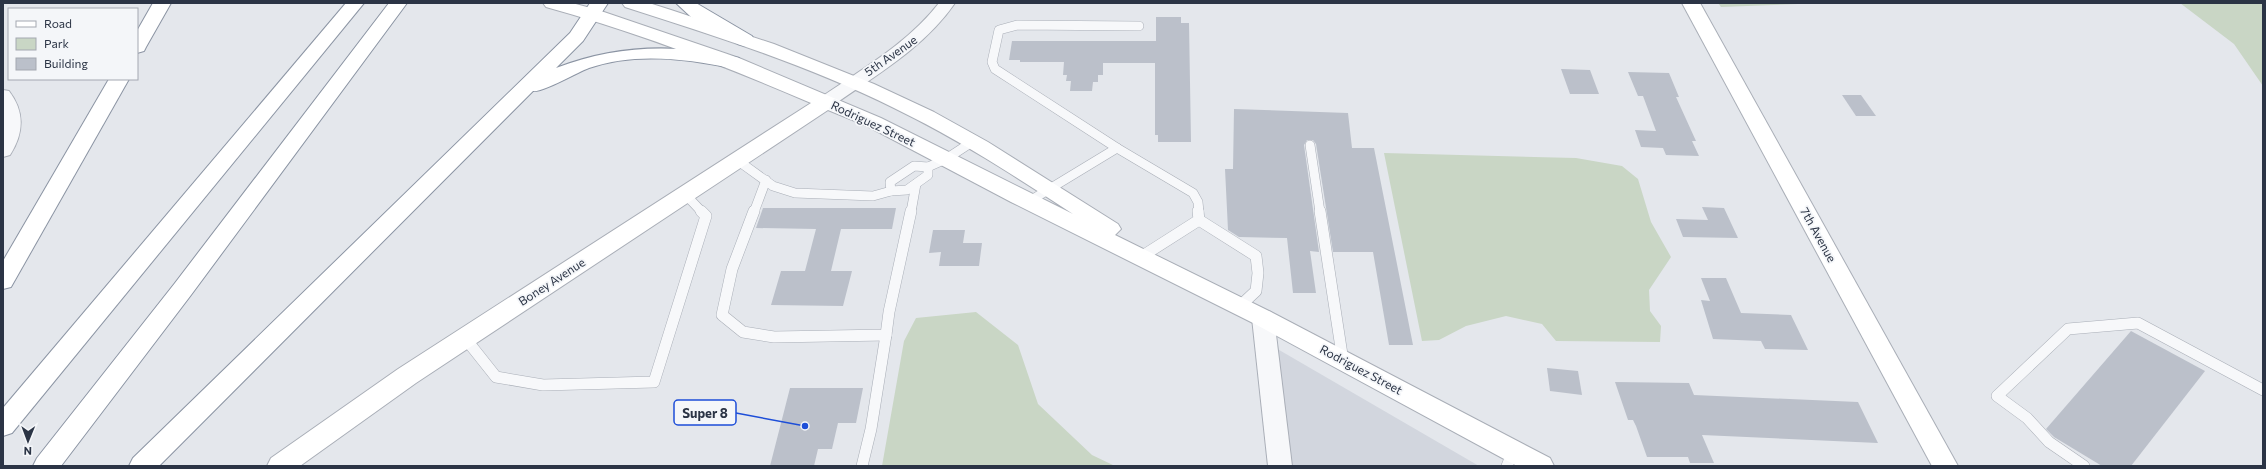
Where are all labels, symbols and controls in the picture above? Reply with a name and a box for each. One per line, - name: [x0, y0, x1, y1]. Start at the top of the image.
- legend: [8, 8, 138, 80]
- text: Road: [44, 16, 72, 30]
- street label: 5th Avenue: [861, 32, 919, 78]
- text: Park: [44, 36, 70, 50]
- text: Building: [44, 56, 88, 70]
- street label: Rodriguez Street: [829, 97, 918, 149]
- street label: 7th Avenue: [1798, 205, 1840, 264]
- street label: Boney Avenue: [516, 254, 587, 308]
- street label: Rodriguez Street: [1318, 341, 1405, 397]
- callout: Super 8: [674, 400, 736, 425]
- text: Super 8: [682, 405, 728, 421]
- north arrow: [8, 421, 48, 461]
- text: N: [24, 445, 32, 458]

